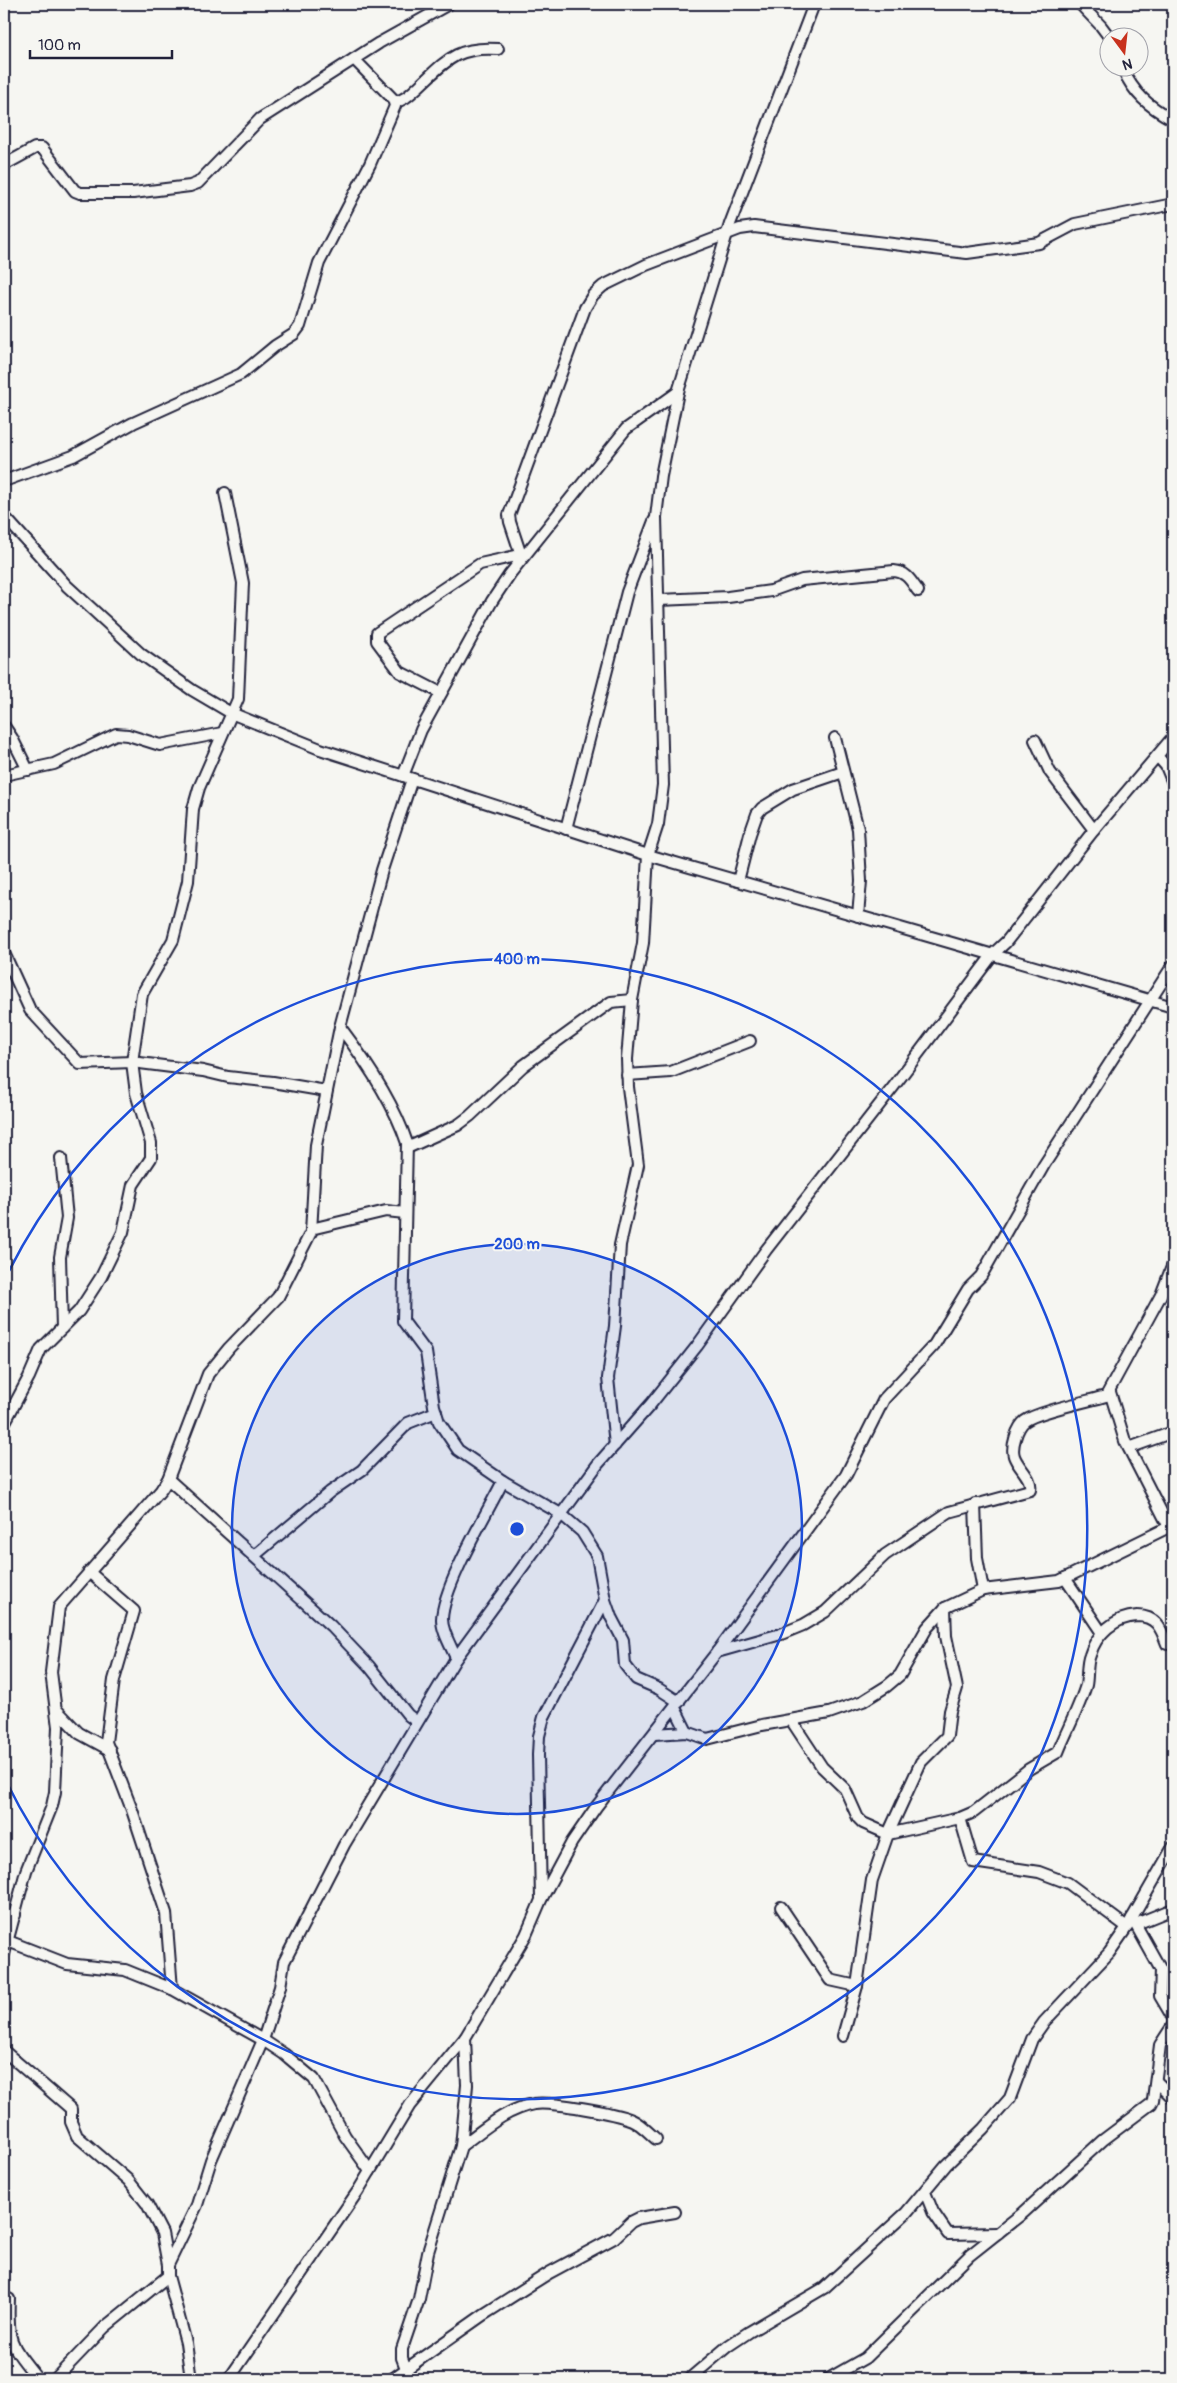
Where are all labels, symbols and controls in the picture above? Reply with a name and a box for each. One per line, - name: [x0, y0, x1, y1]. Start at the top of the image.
- scale bar: [30, 28, 172, 60]
- north arrow: [1100, 28, 1150, 78]
- text: 100 m: [38, 36, 81, 55]
- text: N: [1120, 55, 1134, 74]
- text: 400 m: [494, 950, 540, 969]
- text: 200 m: [494, 1235, 540, 1254]
- centre of rings: [508, 1520, 526, 1538]

